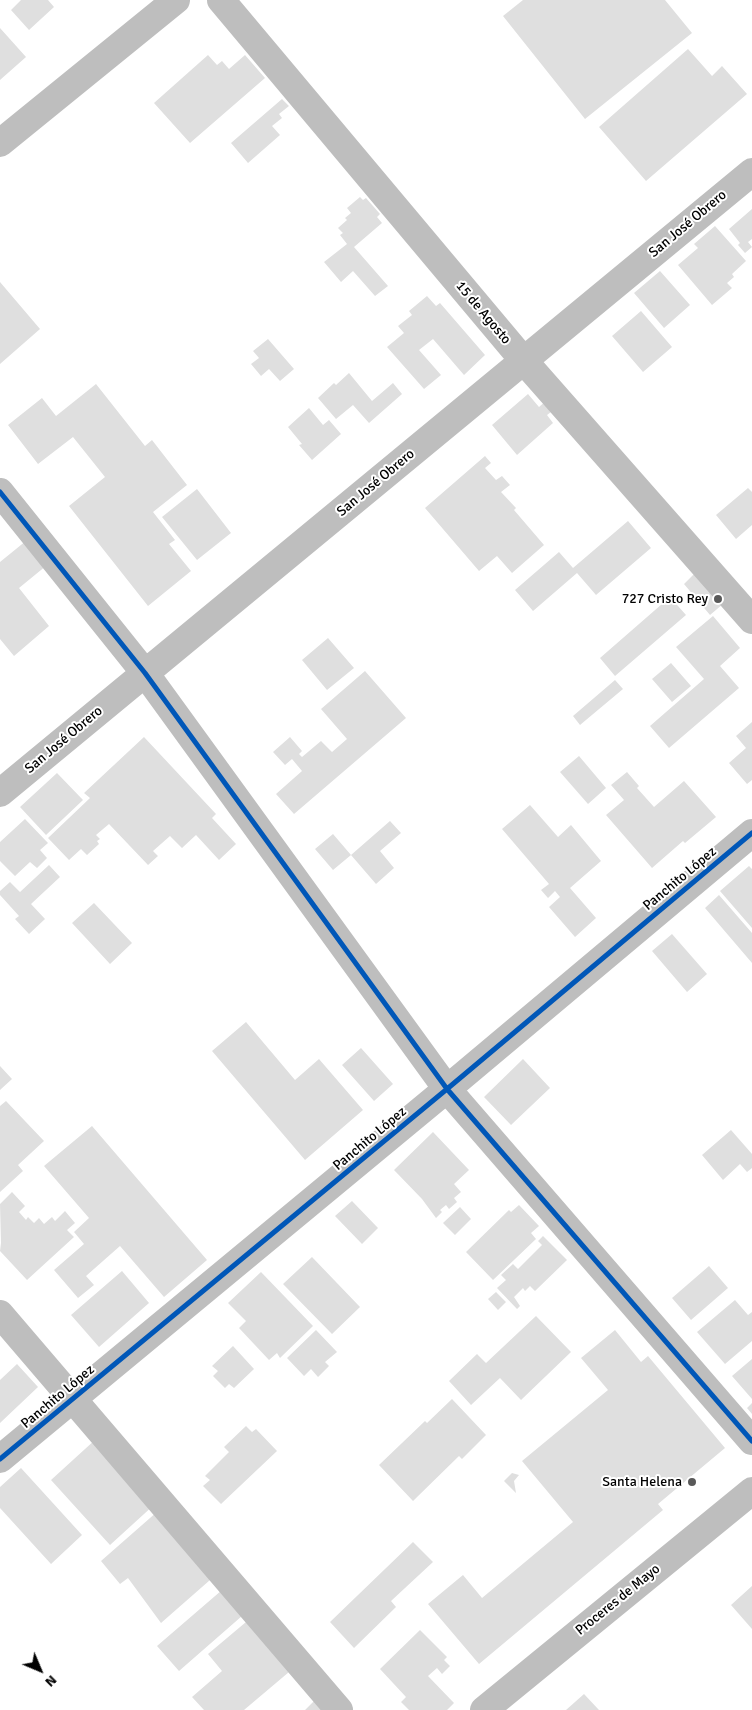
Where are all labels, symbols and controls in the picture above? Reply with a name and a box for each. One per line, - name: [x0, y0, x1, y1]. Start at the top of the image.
- street label: San José Obrero: [646, 187, 730, 261]
- street label: 15 de Agosto: [452, 278, 514, 348]
- street label: San José Obrero: [334, 446, 418, 520]
- place label: 727 Cristo Rey: [622, 591, 708, 607]
- marker: 727 Cristo Rey: [712, 593, 724, 605]
- street label: San José Obrero: [22, 703, 106, 777]
- street label: Panchito López: [640, 844, 720, 914]
- street label: Panchito López: [330, 1104, 410, 1174]
- street label: Panchito López: [18, 1362, 98, 1432]
- place label: Santa Helena: [602, 1474, 682, 1490]
- marker: Santa Helena: [686, 1476, 698, 1488]
- street label: Proceres de Mayo: [572, 1561, 664, 1639]
- north arrow: [15, 1645, 65, 1695]
- text: N: [42, 1672, 60, 1690]

